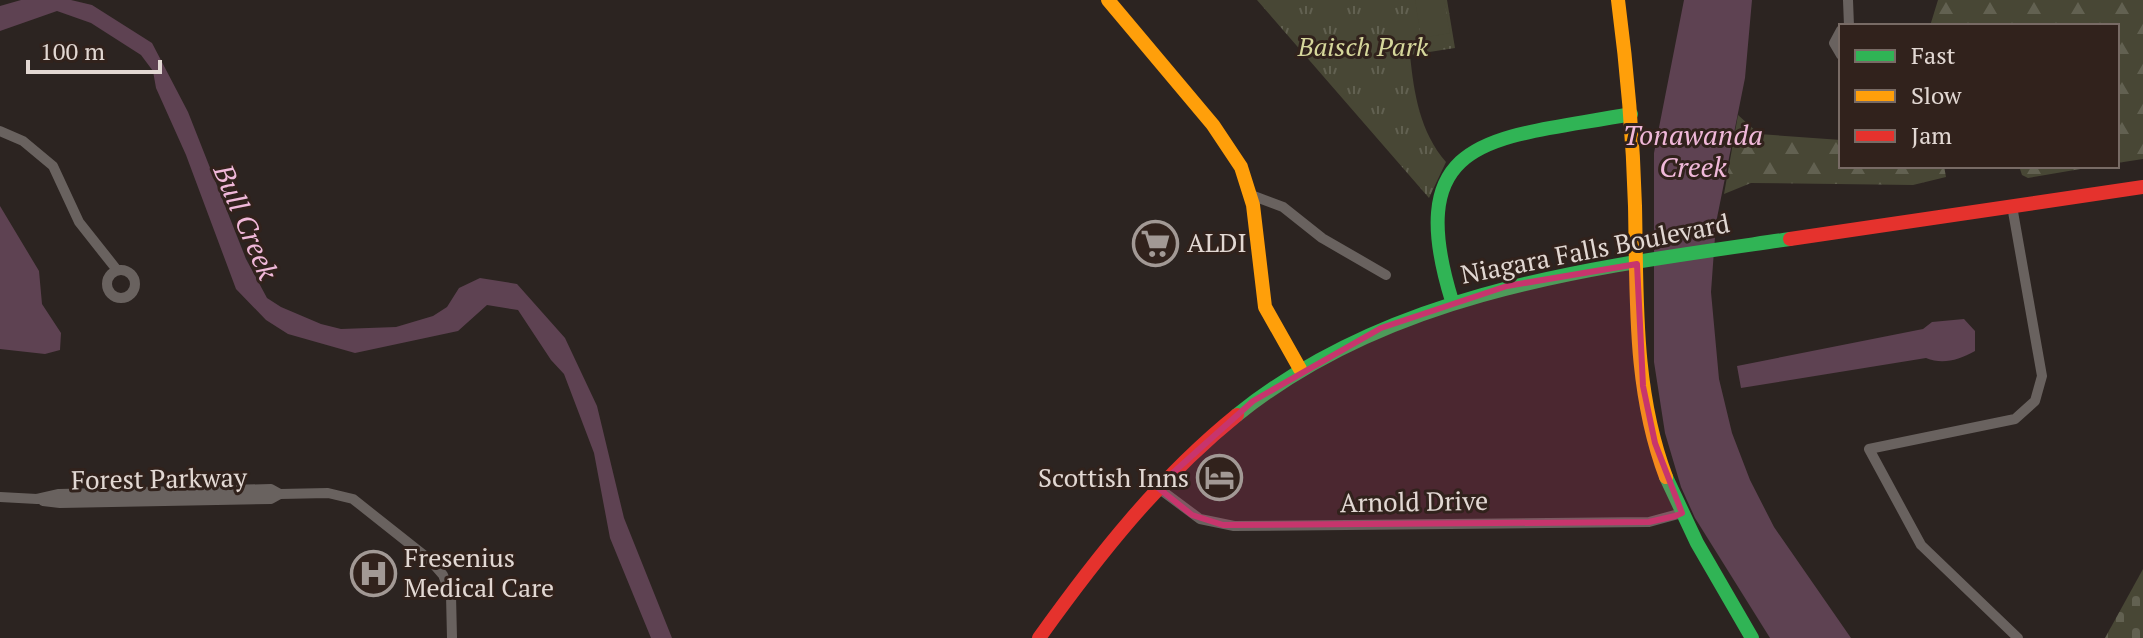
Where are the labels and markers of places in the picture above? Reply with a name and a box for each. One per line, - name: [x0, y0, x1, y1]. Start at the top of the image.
- supermarket icon: ALDI: [1132, 219, 1180, 267]
- place label: ALDI: [1187, 225, 1247, 259]
- hotel icon: Scottish Inns: [1196, 454, 1244, 502]
- place label: Scottish Inns: [1038, 460, 1189, 494]
- place label: Fresenius Medical Care: [404, 540, 554, 604]
- hospital icon: Fresenius Medical Care: [349, 549, 397, 597]

